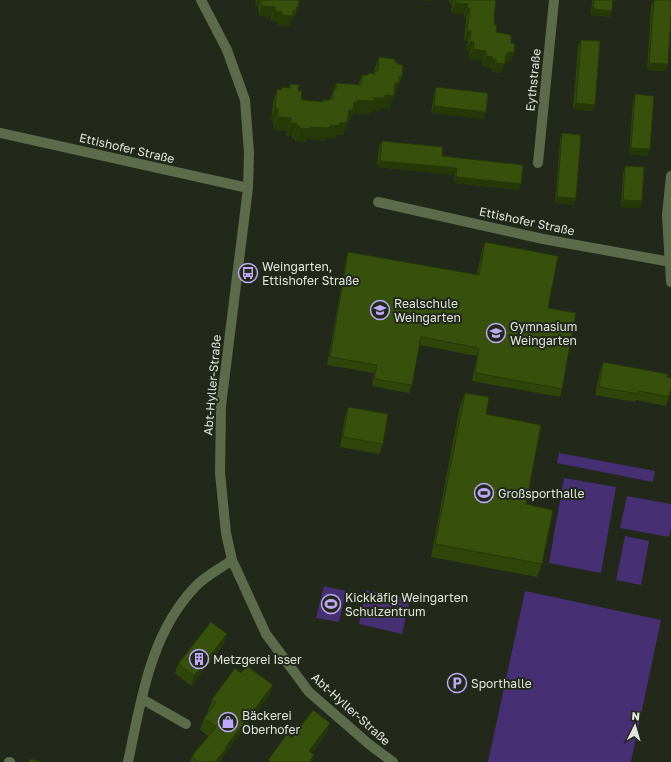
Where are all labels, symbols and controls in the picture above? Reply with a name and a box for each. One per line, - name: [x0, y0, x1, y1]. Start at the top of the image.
- street label: Eythstraße: [522, 48, 544, 112]
- street label: Ettishofer Straße: [78, 130, 176, 166]
- street label: Ettishofer Straße: [478, 204, 576, 238]
- place label: Weingarten, Ettishofer Straße: [262, 259, 359, 288]
- bus stop icon: Weingarten, Ettishofer Straße: [237, 262, 259, 284]
- place label: Realschule Weingarten: [394, 296, 461, 325]
- school or university icon: Realschule Weingarten: [369, 299, 391, 321]
- place label: Gymnasium Weingarten: [510, 319, 577, 348]
- school or university icon: Gymnasium Weingarten: [485, 322, 507, 344]
- street label: Abt-Hyller-Straße: [200, 334, 224, 436]
- sports icon: Großsporthalle: [473, 482, 495, 504]
- place label: Großsporthalle: [498, 486, 585, 501]
- place label: Kickkäfig Weingarten Schulzentrum: [345, 590, 468, 619]
- sports icon: Kickkäfig Weingarten Schulzentrum: [320, 593, 342, 615]
- building icon: Metzgerei Isser: [188, 648, 210, 670]
- place label: Metzgerei Isser: [213, 652, 302, 667]
- street label: Abt-Hyller-Straße: [308, 670, 394, 748]
- parking icon: Sporthalle: [446, 672, 468, 694]
- place label: Sporthalle: [471, 676, 532, 691]
- north arrow: [615, 706, 655, 746]
- place label: Bäckerei Oberhofer: [242, 708, 301, 737]
- text: N: [631, 709, 641, 722]
- shop icon: Bäckerei Oberhofer: [217, 711, 239, 733]

